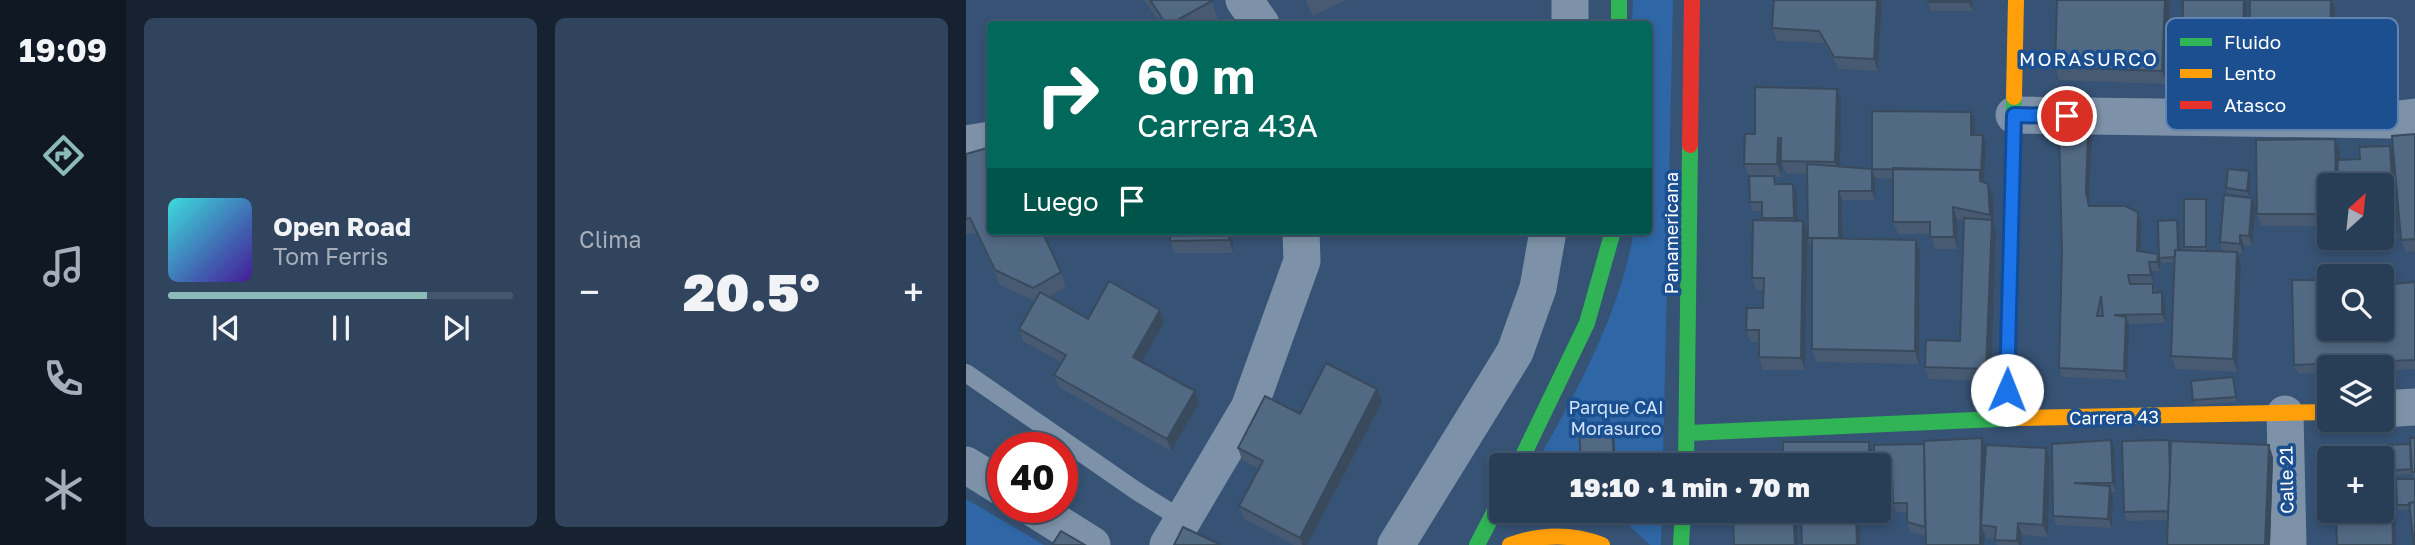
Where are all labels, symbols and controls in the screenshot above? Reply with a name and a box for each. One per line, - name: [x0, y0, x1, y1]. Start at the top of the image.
- legend: [2166, 18, 2398, 130]
- text: Fluido: [2224, 30, 2281, 53]
- text: 19:09: [19, 31, 107, 69]
- text: 60 m: [1137, 46, 1255, 105]
- district label: MORASURCO: [2019, 47, 2159, 70]
- icon: right: [1022, 49, 1113, 140]
- text: Lento: [2224, 61, 2276, 84]
- pin: [2037, 86, 2097, 146]
- text: Atasco: [2224, 93, 2286, 116]
- icon: arrive: [2048, 97, 2086, 135]
- text: Carrera 43A: [1137, 106, 1318, 144]
- icon: directions: [39, 131, 88, 180]
- street label: Panamericana: [1660, 172, 1682, 294]
- north arrow: [2317, 173, 2394, 250]
- map controls: [2317, 173, 2394, 523]
- icon: arrive: [1113, 182, 1151, 220]
- text: Luego: [1022, 186, 1099, 217]
- text: Open Road: [273, 211, 411, 242]
- text: Clima: [579, 225, 642, 253]
- icon: music: [39, 242, 88, 291]
- text: Tom Ferris: [273, 242, 388, 270]
- text: 20.5°: [683, 260, 820, 322]
- button: search: [2317, 264, 2394, 341]
- text: −: [579, 269, 600, 314]
- text: +: [903, 269, 924, 314]
- icon: previous: [207, 309, 245, 347]
- icon: pause: [322, 309, 360, 347]
- icon: next: [437, 309, 475, 347]
- position arrow: [1970, 353, 2044, 427]
- icon: phone: [39, 354, 88, 403]
- button: layers: [2317, 355, 2394, 432]
- park label: Parque CAI Morasurco: [1568, 396, 1664, 439]
- street label: Carrera 43: [2069, 405, 2159, 429]
- speed limit sign: 40: [987, 432, 1078, 523]
- street label: Calle 21: [2274, 446, 2298, 514]
- button: +: [2317, 446, 2394, 523]
- icon: climate: [39, 465, 88, 514]
- text: 19:10 · 1 min · 70 m: [1570, 472, 1810, 503]

